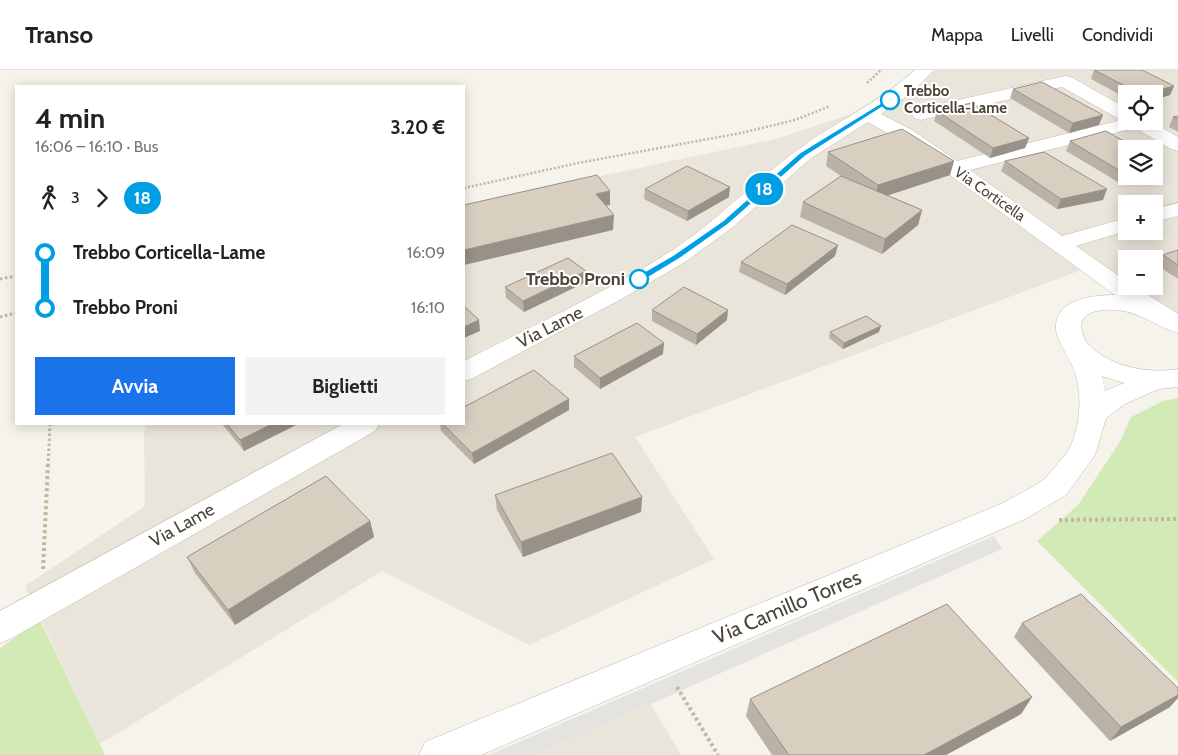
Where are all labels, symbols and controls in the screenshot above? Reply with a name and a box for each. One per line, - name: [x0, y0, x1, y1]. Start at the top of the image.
- text: Transo: [25, 20, 93, 49]
- text: Mappa: [931, 24, 983, 46]
- text: Livelli: [1011, 24, 1054, 46]
- text: Condividi: [1082, 24, 1153, 46]
- place label: Trebbo Corticella-Lame: [904, 82, 1007, 117]
- map controls: [1118, 85, 1163, 295]
- button: locate: [1118, 85, 1163, 130]
- marker: Trebbo Corticella-Lame: [880, 90, 900, 110]
- text: 4 min: [35, 101, 105, 135]
- text: 3.20 €: [391, 116, 445, 139]
- text: 16:06 – 16:10 · Bus: [35, 137, 158, 156]
- button: layers: [1118, 140, 1163, 185]
- street label: Via Corticella: [951, 163, 1030, 225]
- line badge: 18: [742, 173, 786, 205]
- text: 18: [755, 178, 773, 200]
- icon: walk: [35, 184, 63, 212]
- icon: forward: [88, 184, 116, 212]
- text: 18: [134, 187, 151, 209]
- text: 3: [71, 188, 80, 207]
- button: +: [1118, 195, 1163, 240]
- text: Trebbo Corticella-Lame: [73, 241, 265, 264]
- text: 16:09: [407, 243, 445, 262]
- button: −: [1118, 250, 1163, 295]
- place label: Trebbo Proni: [526, 268, 625, 290]
- marker: Trebbo Proni: [629, 269, 649, 289]
- text: Trebbo Proni: [73, 296, 178, 319]
- text: 16:10: [411, 298, 445, 317]
- street label: Via Lame: [513, 301, 587, 353]
- button: Avvia: [35, 357, 235, 415]
- button: Biglietti: [245, 357, 445, 415]
- street label: Via Lame: [146, 498, 218, 552]
- street label: Via Camillo Torres: [709, 564, 865, 649]

